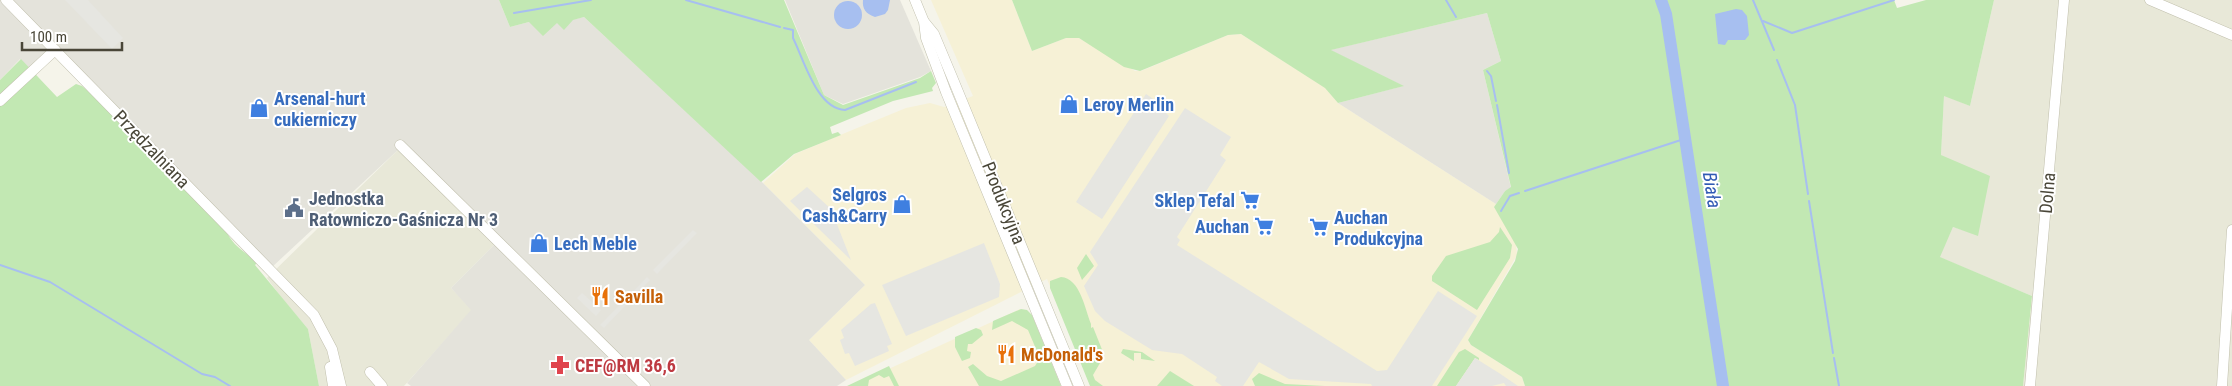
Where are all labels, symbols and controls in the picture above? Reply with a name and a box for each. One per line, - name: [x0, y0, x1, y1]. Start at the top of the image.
- scale bar: [22, 20, 122, 52]
- text: 100 m: [30, 28, 67, 46]
- place label: Arsenal-hurt cukierniczy: [274, 88, 366, 130]
- shop icon: Leroy Merlin: [1058, 93, 1080, 115]
- place label: Leroy Merlin: [1084, 94, 1174, 115]
- shop icon: Arsenal-hurt cukierniczy: [248, 97, 270, 119]
- street label: Przędzalniana: [110, 106, 194, 192]
- street label: Produkcyjna: [978, 159, 1030, 247]
- water label: Biała: [1698, 170, 1726, 210]
- street label: Dolna: [2035, 172, 2059, 214]
- place label: Selgros Cash&Carry: [802, 184, 887, 226]
- place label: Jednostka Ratowniczo-Gaśnicza Nr 3: [309, 188, 498, 230]
- supermarket icon: Sklep Tefal: [1239, 189, 1261, 211]
- place label: Sklep Tefal: [1154, 190, 1235, 211]
- shop icon: Selgros Cash&Carry: [891, 193, 913, 215]
- public building icon: Jednostka Ratowniczo-Gaśnicza Nr 3: [283, 197, 305, 219]
- place label: Auchan Produkcyjna: [1334, 207, 1423, 249]
- supermarket icon: Auchan: [1253, 215, 1275, 237]
- place label: Auchan: [1195, 216, 1249, 237]
- supermarket icon: Auchan Produkcyjna: [1308, 216, 1330, 238]
- shop icon: Lech Meble: [528, 232, 550, 254]
- place label: Lech Meble: [554, 233, 637, 254]
- restaurant icon: Savilla: [589, 285, 611, 307]
- place label: Savilla: [615, 286, 663, 307]
- restaurant icon: McDonald's: [995, 343, 1017, 365]
- place label: McDonald's: [1021, 344, 1103, 365]
- pharmacy icon: CEF@RM 36,6: [549, 354, 571, 376]
- place label: CEF@RM 36,6: [575, 355, 676, 376]

